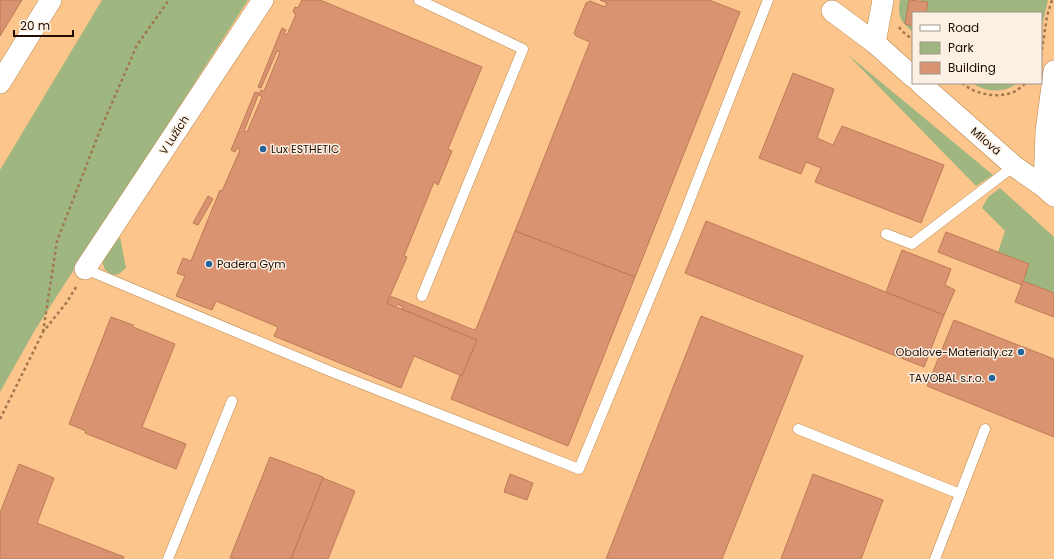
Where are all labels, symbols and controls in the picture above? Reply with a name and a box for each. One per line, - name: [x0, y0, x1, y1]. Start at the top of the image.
- scale bar: [14, 12, 73, 38]
- legend: [912, 12, 1042, 84]
- text: 20 m: [20, 17, 50, 34]
- text: Road: [948, 19, 979, 36]
- text: Park: [948, 39, 975, 56]
- text: Building: [948, 59, 996, 76]
- street label: V Lužích: [155, 112, 193, 158]
- street label: Mílová: [967, 123, 1005, 159]
- place label: Lux ESTHETIC: [271, 141, 339, 157]
- marker: Lux ESTHETIC: [258, 144, 268, 154]
- place label: Padera Gym: [217, 256, 286, 272]
- marker: Padera Gym: [204, 259, 214, 269]
- place label: Obalove-Materialy.cz: [896, 344, 1013, 360]
- marker: Obalove-Materialy.cz: [1016, 347, 1026, 357]
- place label: TAVOBAL s.r.o.: [909, 370, 984, 386]
- marker: TAVOBAL s.r.o.: [987, 373, 997, 383]

